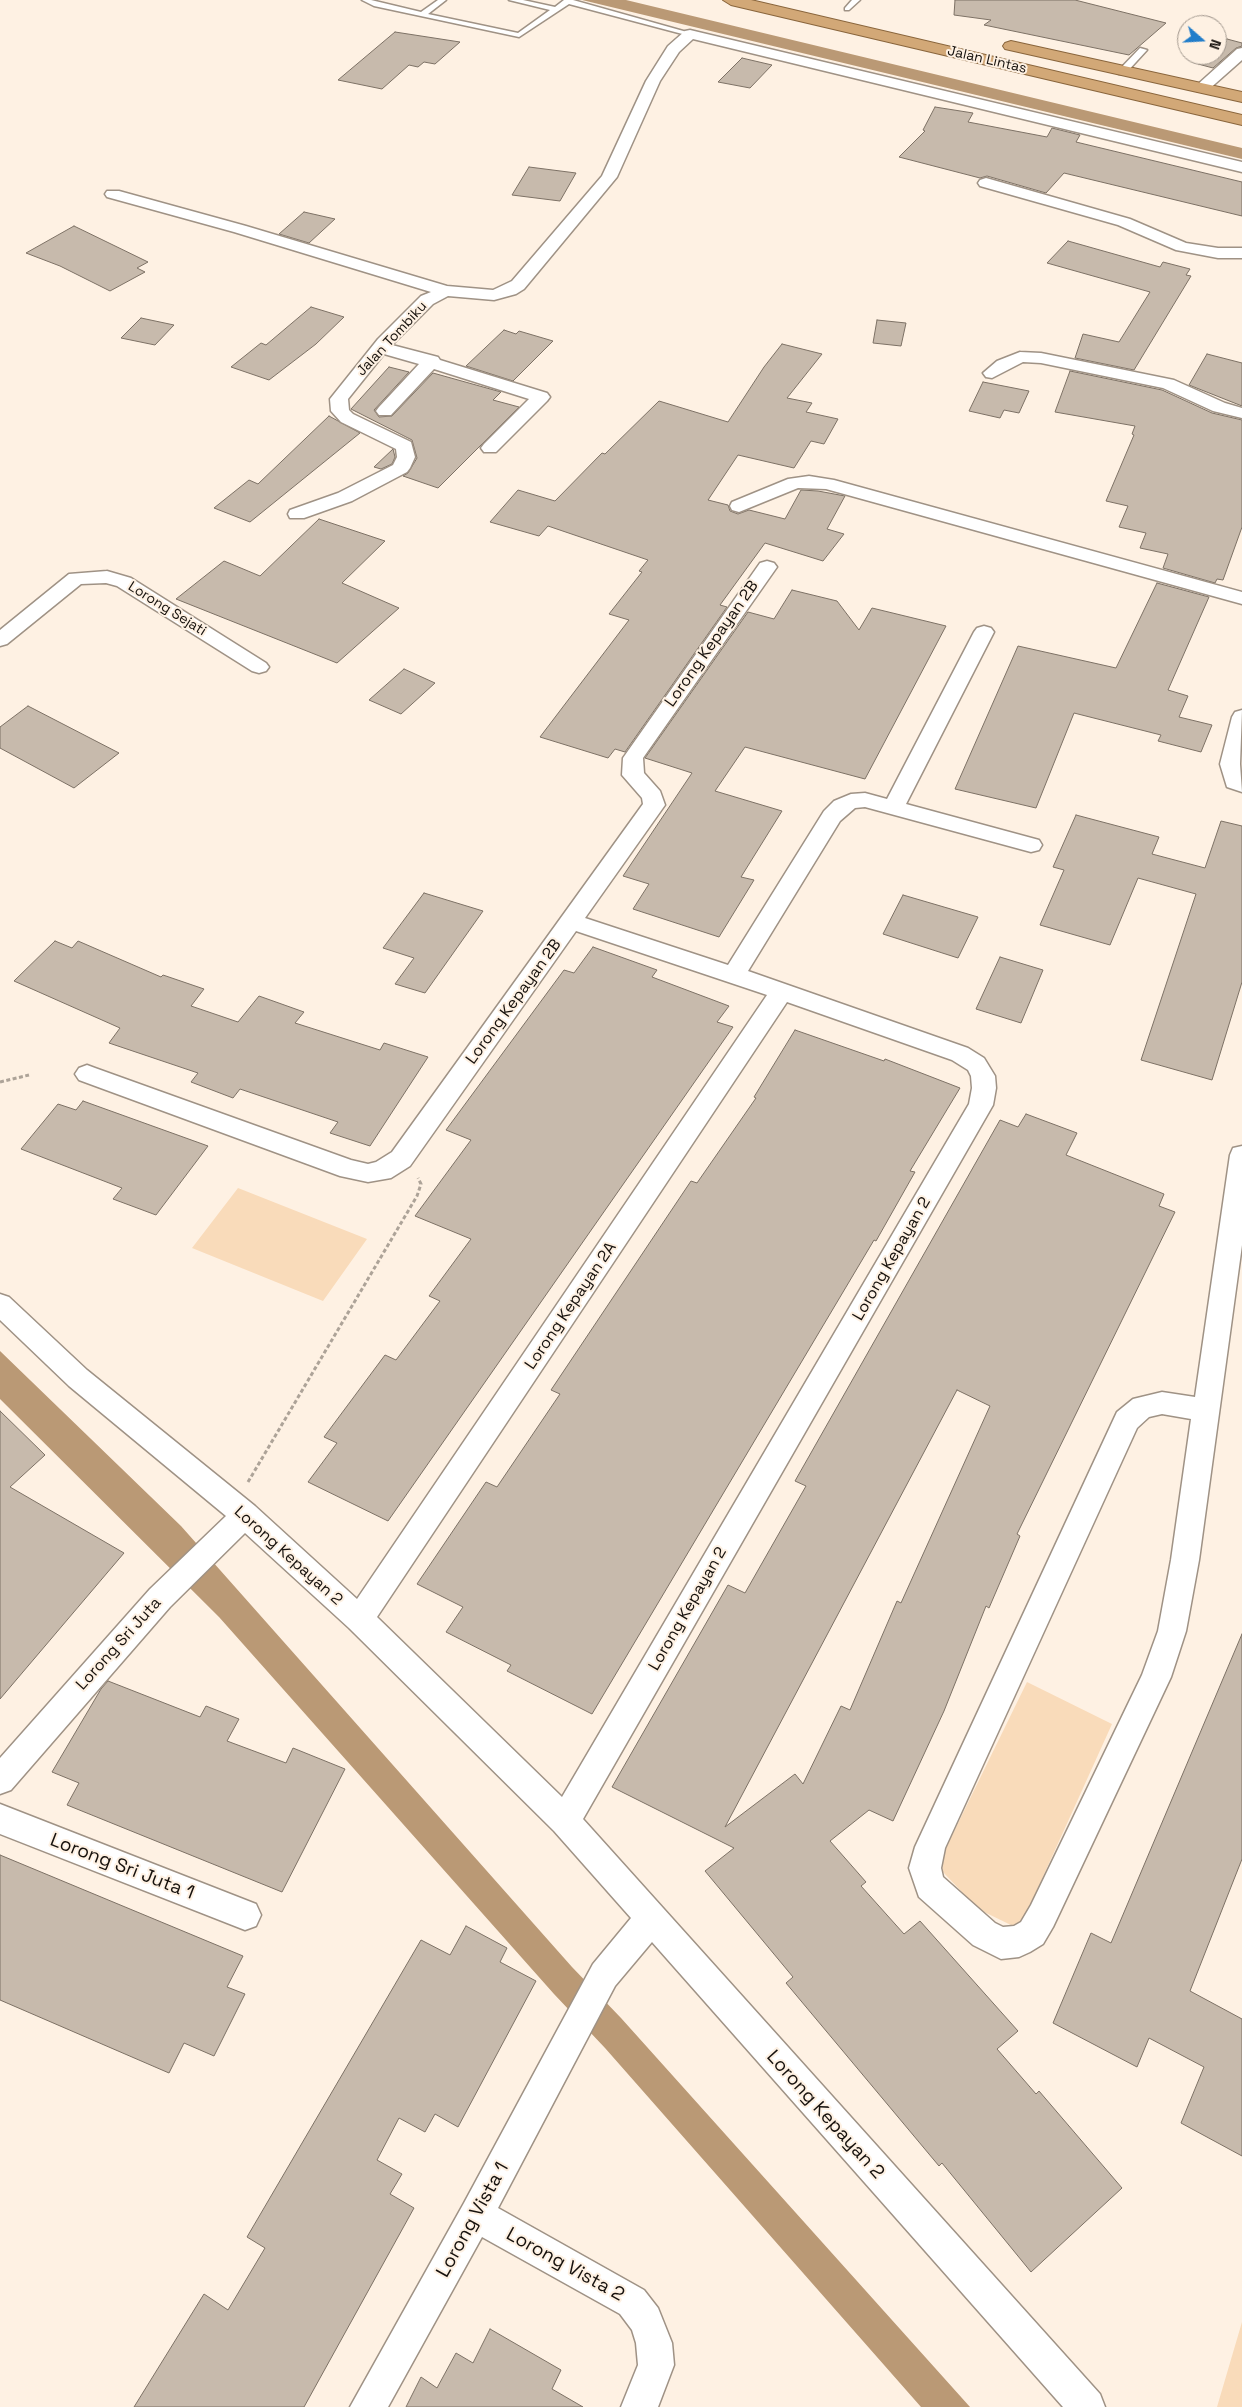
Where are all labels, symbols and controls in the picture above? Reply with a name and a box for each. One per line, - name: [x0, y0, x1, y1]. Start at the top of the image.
- north arrow: [1177, 15, 1227, 65]
- text: N: [1205, 37, 1225, 52]
- street label: Jalan Lintas: [946, 43, 1028, 77]
- street label: Jalan Tombiku: [353, 298, 431, 380]
- street label: Lorong Kepayan 2B: [661, 577, 763, 711]
- street label: Lorong Sejati: [125, 578, 209, 640]
- street label: Lorong Kepayan 2B: [462, 936, 566, 1068]
- street label: Lorong Kepayan 2: [849, 1194, 935, 1324]
- street label: Lorong Kepayan 2A: [521, 1239, 621, 1373]
- street label: Lorong Kepayan 2: [230, 1502, 346, 1610]
- street label: Lorong Kepayan 2: [645, 1544, 731, 1674]
- street label: Lorong Sri Juta: [72, 1594, 166, 1694]
- street label: Lorong Sri Juta 1: [47, 1829, 197, 1905]
- street label: Lorong Kepayan 2: [761, 2046, 889, 2184]
- street label: Lorong Vista 1: [432, 2159, 514, 2281]
- street label: Lorong Vista 2: [502, 2223, 628, 2307]

